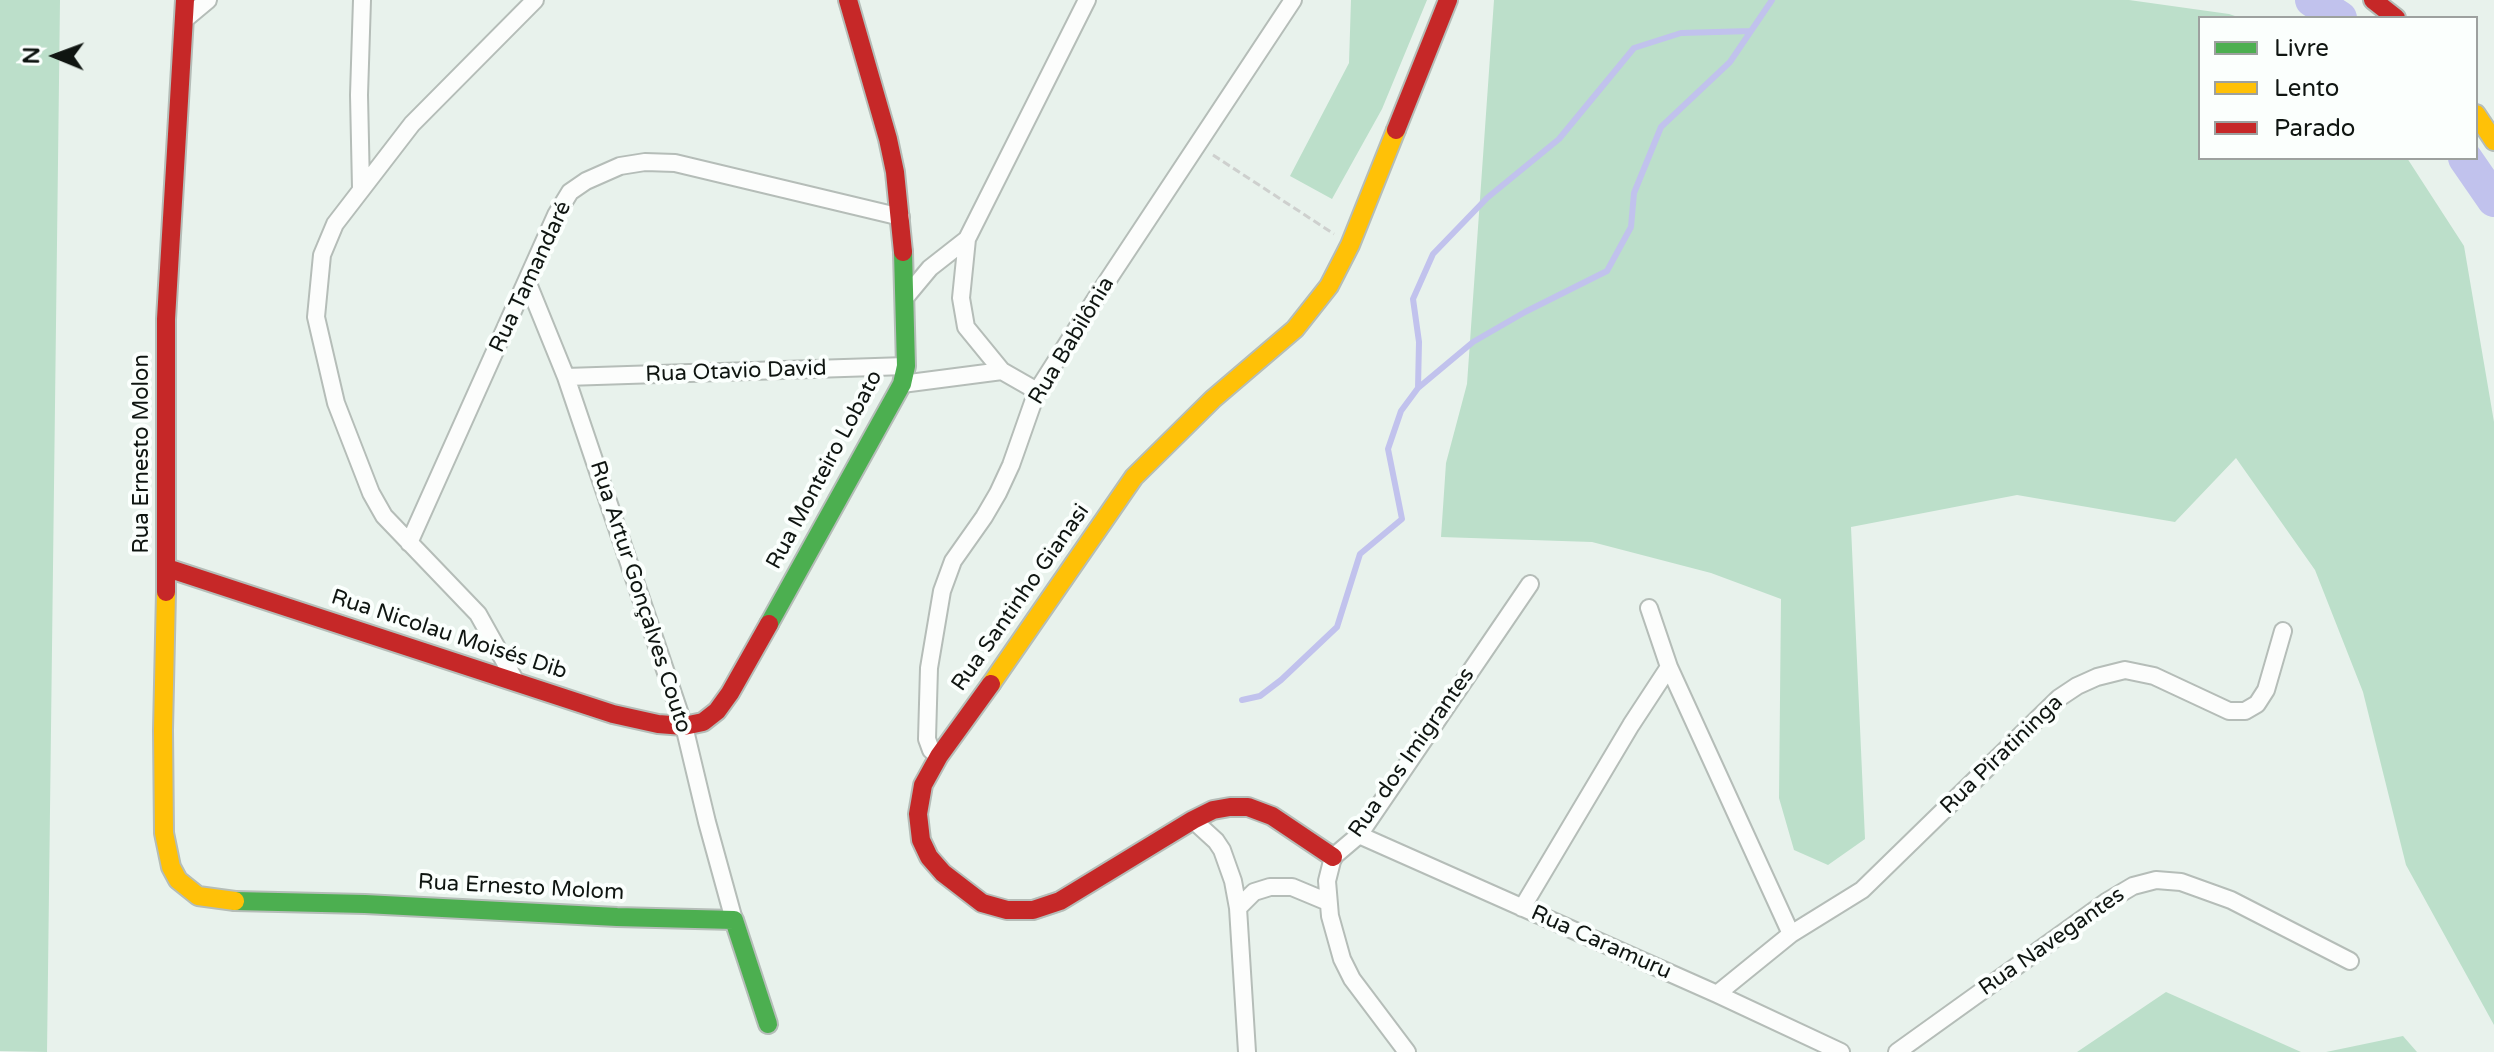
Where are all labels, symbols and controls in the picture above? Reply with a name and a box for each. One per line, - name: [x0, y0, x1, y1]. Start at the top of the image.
- north arrow: [16, 16, 96, 96]
- legend: [2198, 16, 2478, 160]
- text: Livre: [2274, 34, 2329, 63]
- text: N: [19, 47, 45, 65]
- text: Lento: [2274, 74, 2339, 103]
- text: Parado: [2274, 114, 2355, 143]
- street label: Rua Tamandaré: [484, 197, 578, 357]
- street label: Rua Babilônia: [1024, 272, 1120, 410]
- street label: Rua Ernesto Molon: [129, 354, 155, 554]
- street label: Rua Otavio David: [645, 356, 827, 388]
- street label: Rua Monteiro Lobato: [761, 366, 889, 574]
- street label: Rua Artur Gonçalves Couto: [584, 458, 696, 736]
- street label: Rua Santinho Gianasi: [946, 499, 1096, 697]
- street label: Rua Nicolau Moisés Dib: [328, 584, 570, 686]
- street label: Rua dos Imigrantes: [1343, 663, 1481, 843]
- street label: Rua Piratininga: [1935, 690, 2069, 820]
- street label: Rua Ernesto Molom: [417, 869, 625, 907]
- street label: Rua Navegantes: [1974, 882, 2130, 1002]
- street label: Rua Caramuru: [1527, 900, 1675, 986]

